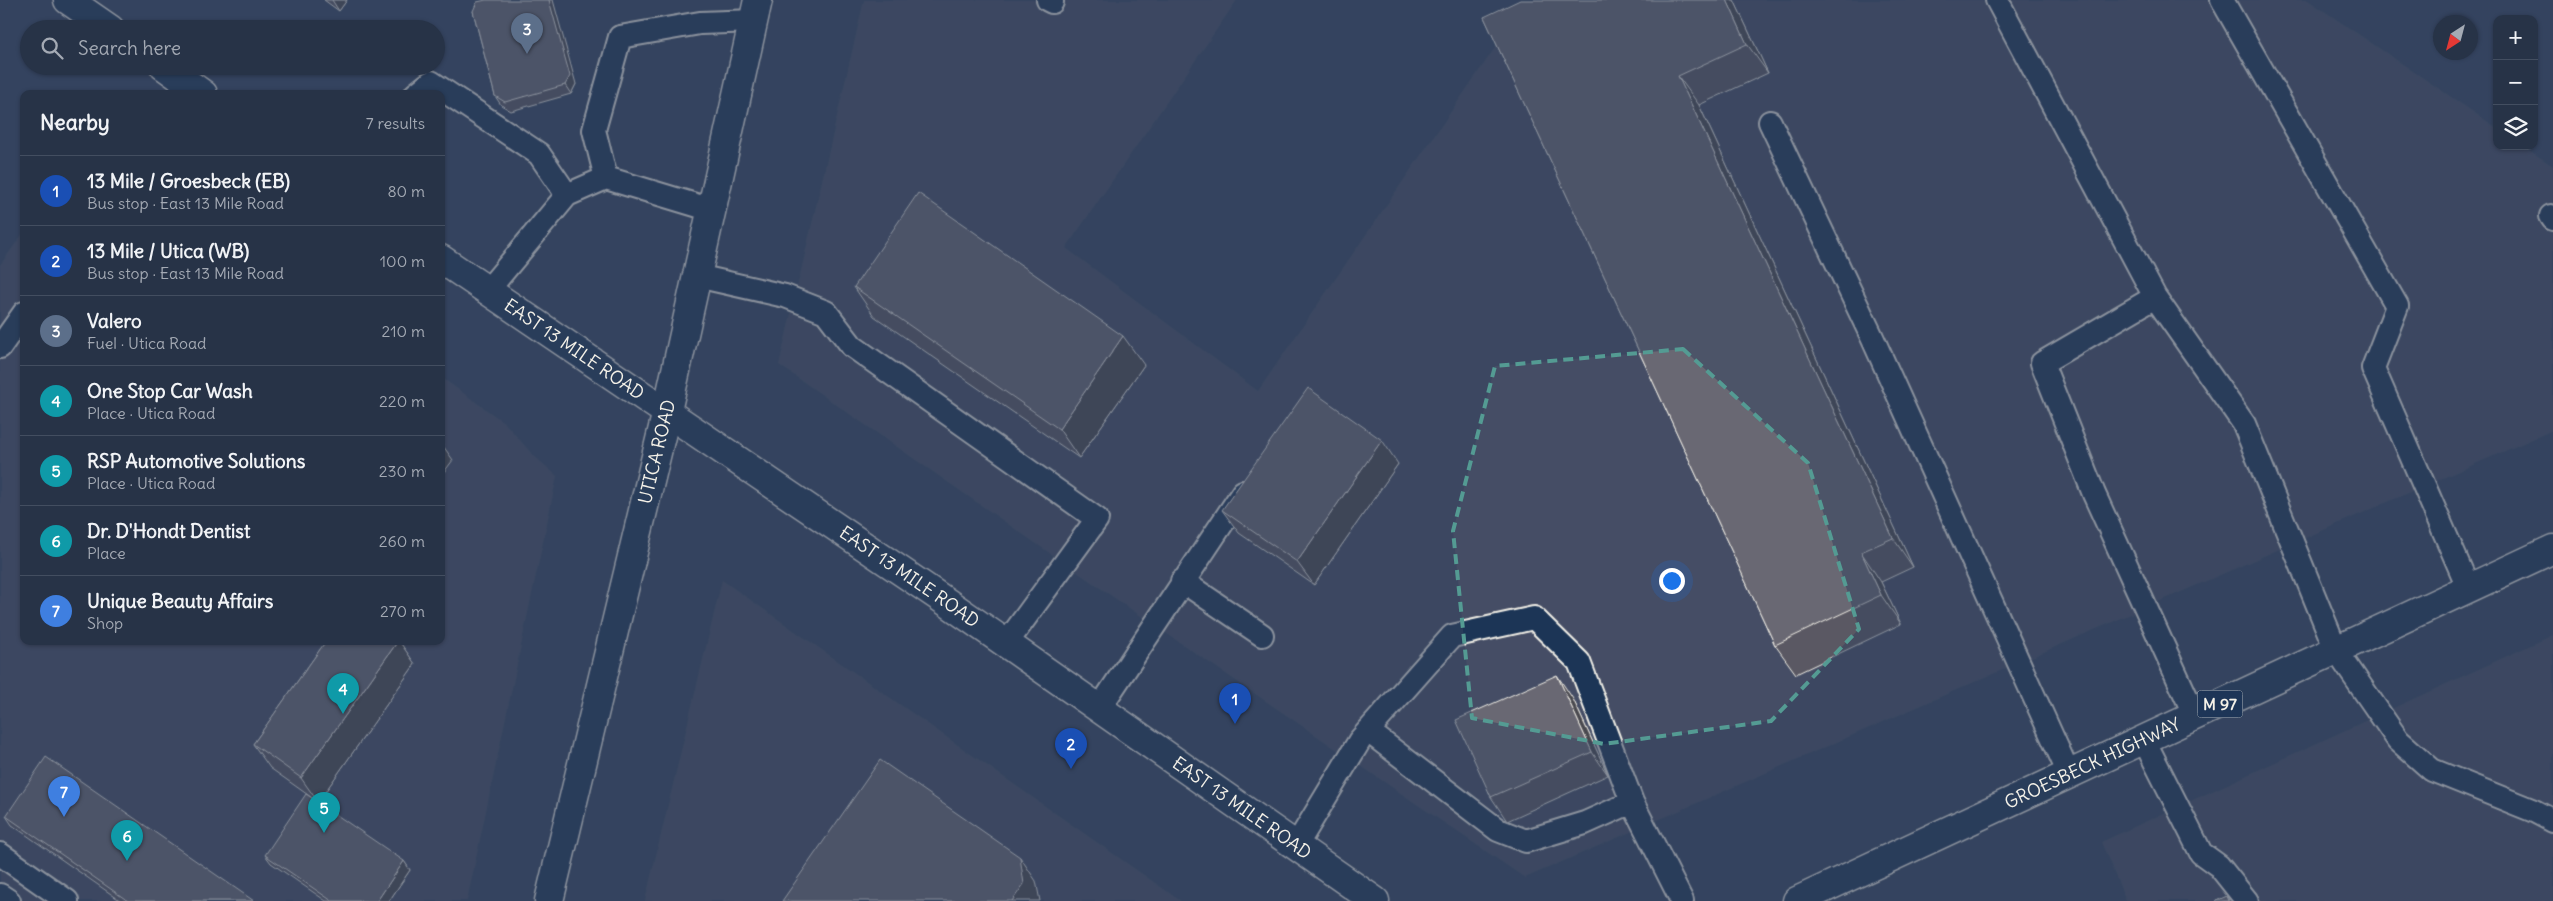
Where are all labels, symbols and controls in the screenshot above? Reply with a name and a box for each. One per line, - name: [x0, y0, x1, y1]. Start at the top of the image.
- pin: 3: [511, 13, 543, 54]
- north arrow: [2433, 15, 2478, 60]
- map controls: [2493, 15, 2538, 150]
- button: +: [2493, 15, 2538, 60]
- search box: [20, 20, 445, 75]
- icon: search: [38, 34, 66, 62]
- text: Search here: [78, 36, 181, 60]
- button: −: [2493, 60, 2538, 105]
- button: layers: [2493, 105, 2538, 150]
- text: Nearby: [40, 109, 110, 136]
- text: 7 results: [366, 113, 425, 133]
- text: 13 Mile / Groesbeck (EB): [87, 169, 290, 193]
- text: 1: [53, 181, 59, 201]
- text: 80 m: [387, 181, 425, 201]
- text: Bus stop · East 13 Mile Road: [87, 193, 284, 213]
- text: 13 Mile / Utica (WB): [87, 239, 249, 263]
- text: 2: [52, 251, 60, 271]
- text: 100 m: [380, 251, 425, 271]
- text: Bus stop · East 13 Mile Road: [87, 263, 284, 283]
- street label: EAST 13 MILE ROAD: [500, 293, 649, 405]
- text: Valero: [87, 309, 142, 333]
- text: 3: [51, 321, 61, 341]
- text: 210 m: [382, 321, 425, 341]
- text: Fuel · Utica Road: [87, 333, 207, 353]
- text: One Stop Car Wash: [87, 379, 253, 403]
- text: 4: [51, 391, 61, 411]
- text: 220 m: [379, 391, 425, 411]
- street label: UTICA ROAD: [633, 397, 680, 506]
- text: Place · Utica Road: [87, 403, 215, 423]
- text: RSP Automotive Solutions: [87, 449, 305, 473]
- text: 5: [51, 461, 61, 481]
- text: 230 m: [379, 461, 425, 481]
- text: Place · Utica Road: [87, 473, 215, 493]
- text: Dr. D'Hondt Dentist: [87, 519, 250, 543]
- street label: EAST 13 MILE ROAD: [835, 521, 984, 632]
- text: 6: [51, 531, 61, 551]
- text: 260 m: [379, 531, 425, 551]
- text: Place: [87, 543, 126, 563]
- your location: [1659, 568, 1685, 594]
- text: Unique Beauty Affairs: [87, 589, 273, 613]
- text: 7: [52, 601, 60, 621]
- text: 270 m: [380, 601, 425, 621]
- text: Shop: [87, 613, 123, 633]
- pin: 4: [327, 673, 359, 714]
- pin: 1: [1219, 683, 1251, 724]
- road number: M 97: [2198, 691, 2242, 718]
- street label: GROESBECK HIGHWAY: [2001, 712, 2184, 814]
- pin: 2: [1055, 728, 1087, 769]
- street label: EAST 13 MILE ROAD: [1168, 751, 1316, 864]
- pin: 7: [48, 776, 80, 817]
- pin: 5: [308, 792, 340, 833]
- pin: 6: [111, 820, 143, 861]

